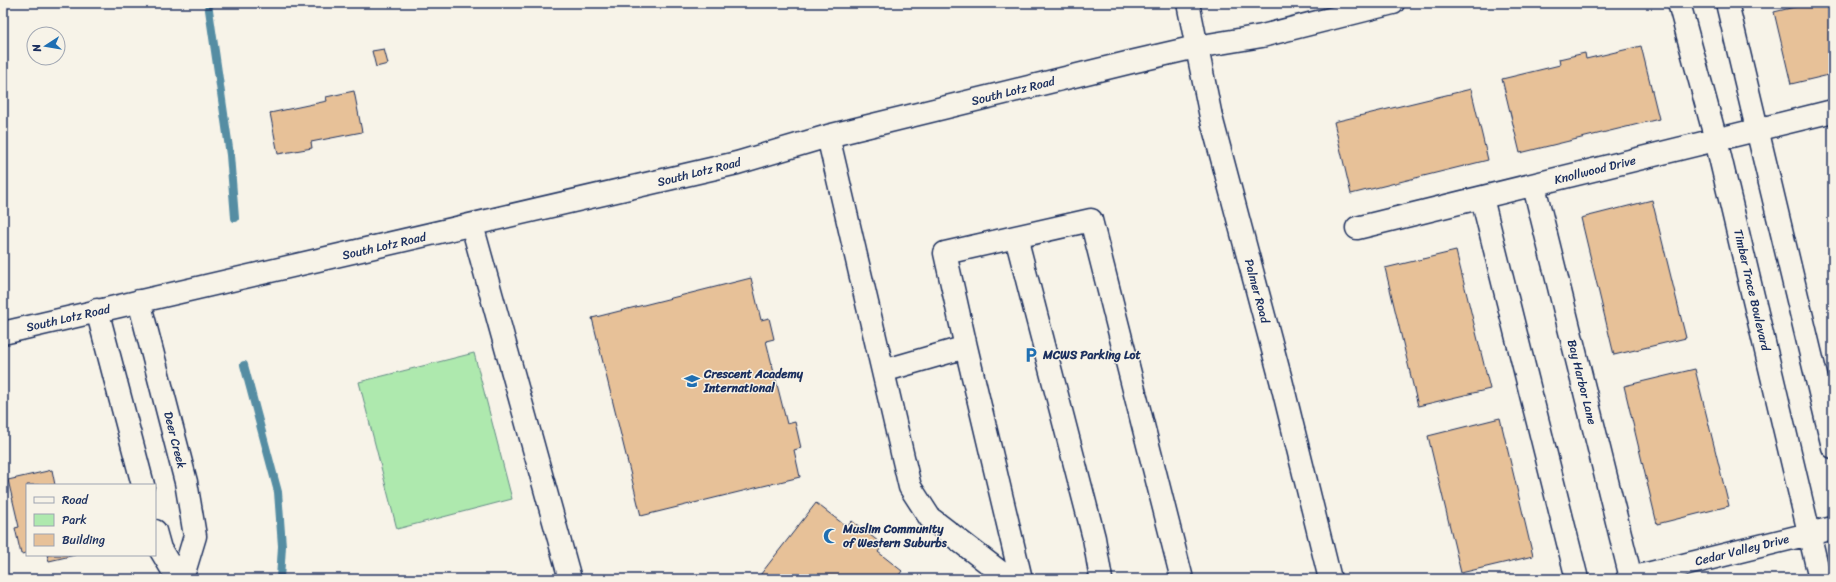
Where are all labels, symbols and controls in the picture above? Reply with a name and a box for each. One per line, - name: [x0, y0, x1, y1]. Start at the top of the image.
- north arrow: [26, 26, 66, 66]
- text: N: [27, 42, 47, 55]
- street label: South Lotz Road: [969, 70, 1058, 112]
- street label: Knollwood Drive: [1552, 149, 1638, 191]
- street label: South Lotz Road: [655, 151, 744, 193]
- street label: South Lotz Road: [340, 226, 429, 266]
- street label: Timber Trace Boulevard: [1727, 227, 1777, 354]
- street label: Palmer Road: [1238, 256, 1277, 327]
- street label: South Lotz Road: [24, 298, 113, 338]
- street label: Bay Harbor Lane: [1561, 337, 1603, 427]
- place label: MCWS Parking Lot: [1042, 344, 1141, 366]
- parking icon: MCWS Parking Lot: [1022, 346, 1040, 364]
- place label: Crescent Academy International: [703, 363, 804, 399]
- school or university icon: Crescent Academy International: [683, 372, 701, 390]
- street label: Deer Creek: [157, 409, 193, 471]
- legend: [26, 484, 156, 556]
- text: Road: [62, 489, 89, 511]
- text: Park: [62, 509, 87, 531]
- place label: Muslim Community of Western Suburbs: [842, 518, 948, 554]
- mosque icon: Muslim Community of Western Suburbs: [822, 527, 840, 545]
- street label: Cedar Valley Drive: [1693, 528, 1792, 572]
- text: Building: [62, 529, 105, 551]

